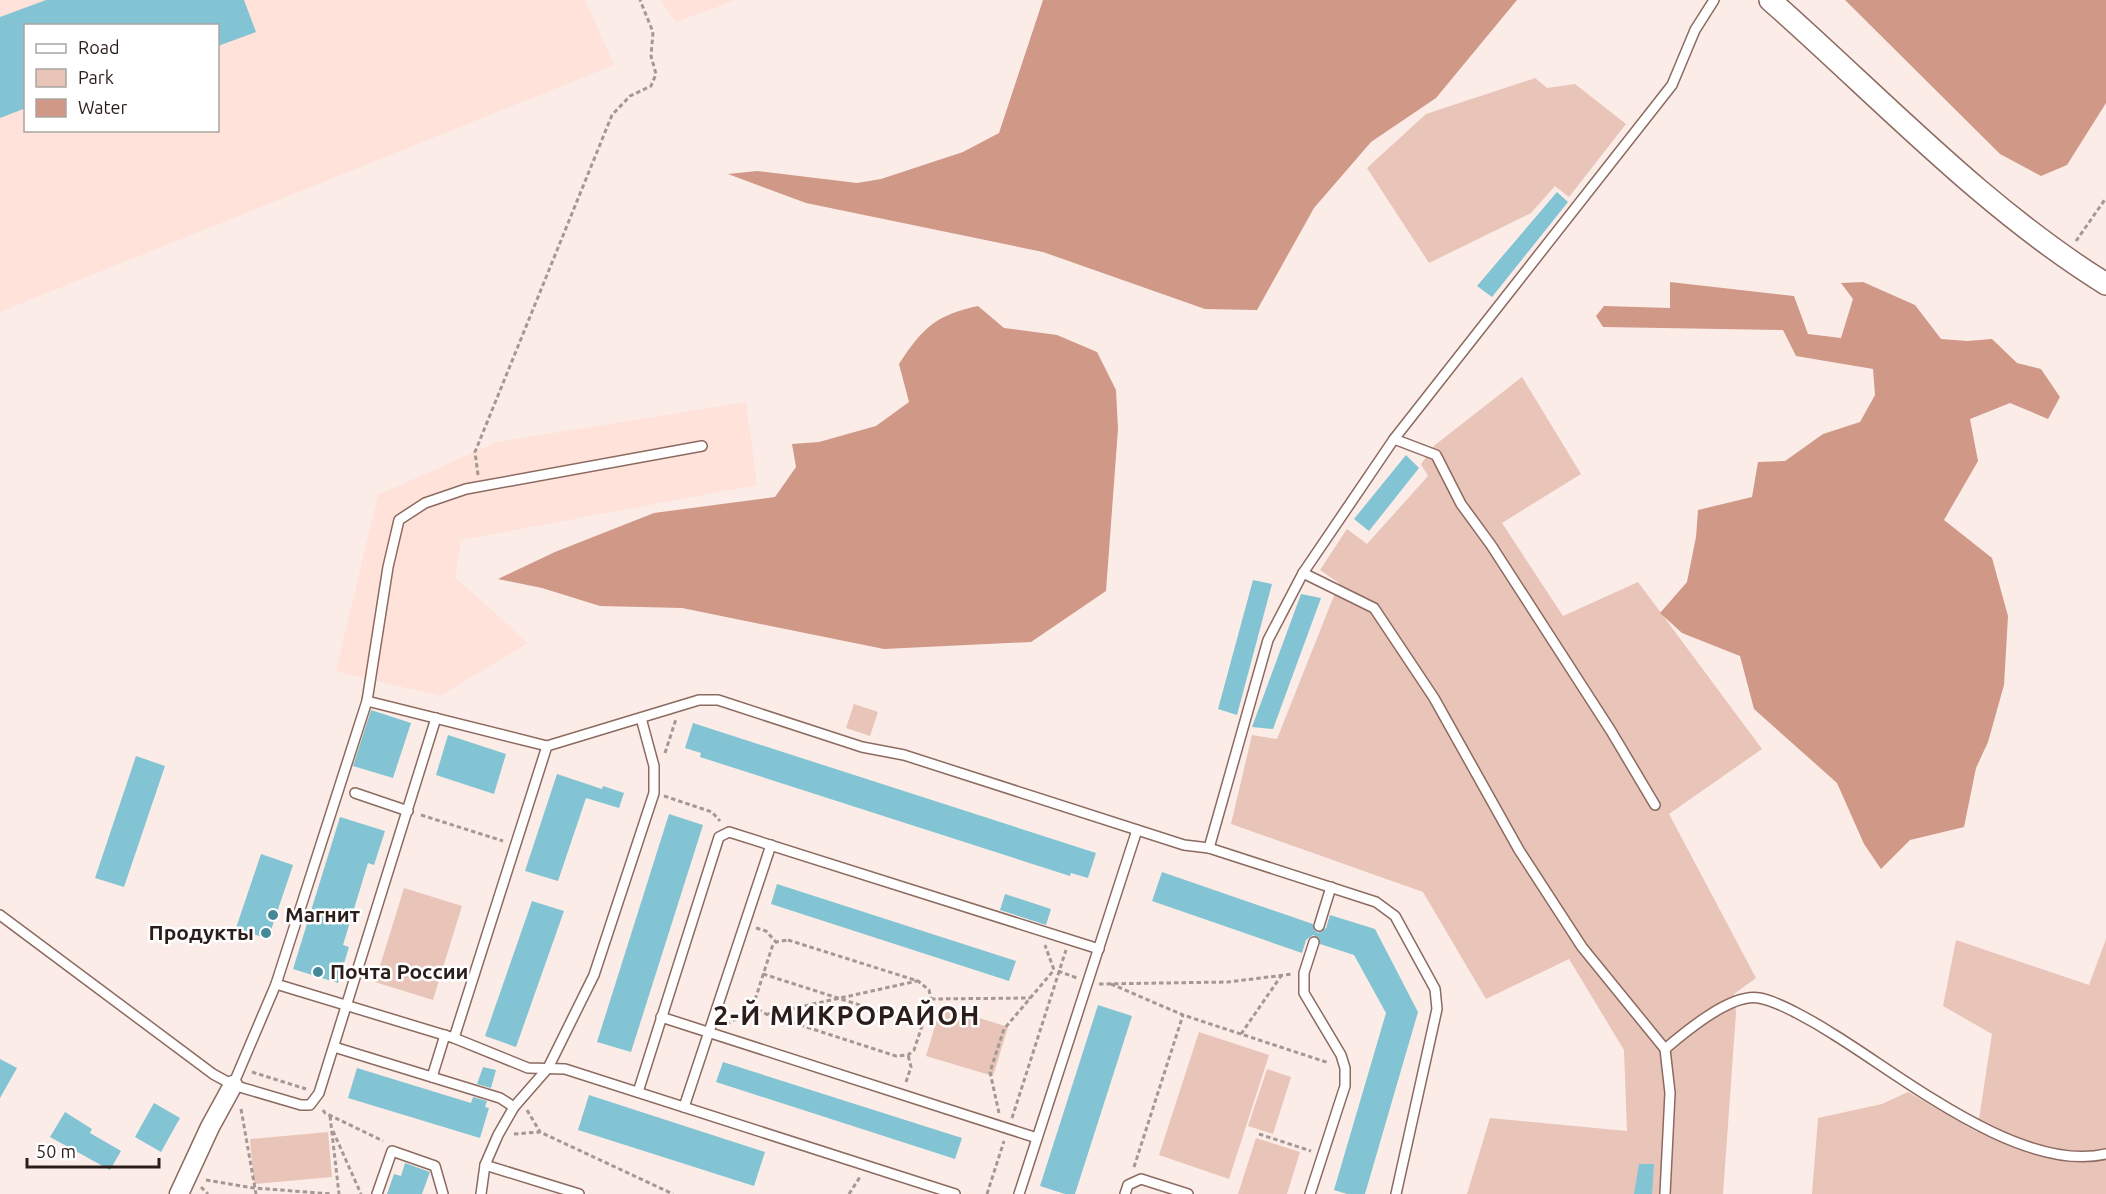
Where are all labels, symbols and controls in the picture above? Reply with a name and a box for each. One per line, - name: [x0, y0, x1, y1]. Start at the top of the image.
- legend: [24, 24, 219, 132]
- text: Road: [78, 37, 120, 57]
- text: Park: [78, 67, 114, 87]
- text: Water: [78, 97, 128, 117]
- place label: Магнит: [285, 902, 361, 926]
- marker: Магнит: [266, 908, 280, 922]
- place label: Продукты: [149, 920, 254, 944]
- marker: Продукты: [259, 926, 273, 940]
- place label: Почта России: [330, 959, 468, 983]
- marker: Почта России: [311, 965, 325, 979]
- district label: 2-Й МИКРОРАЙОН: [713, 999, 981, 1030]
- scale bar: [27, 1131, 159, 1169]
- text: 50 m: [36, 1141, 76, 1161]

